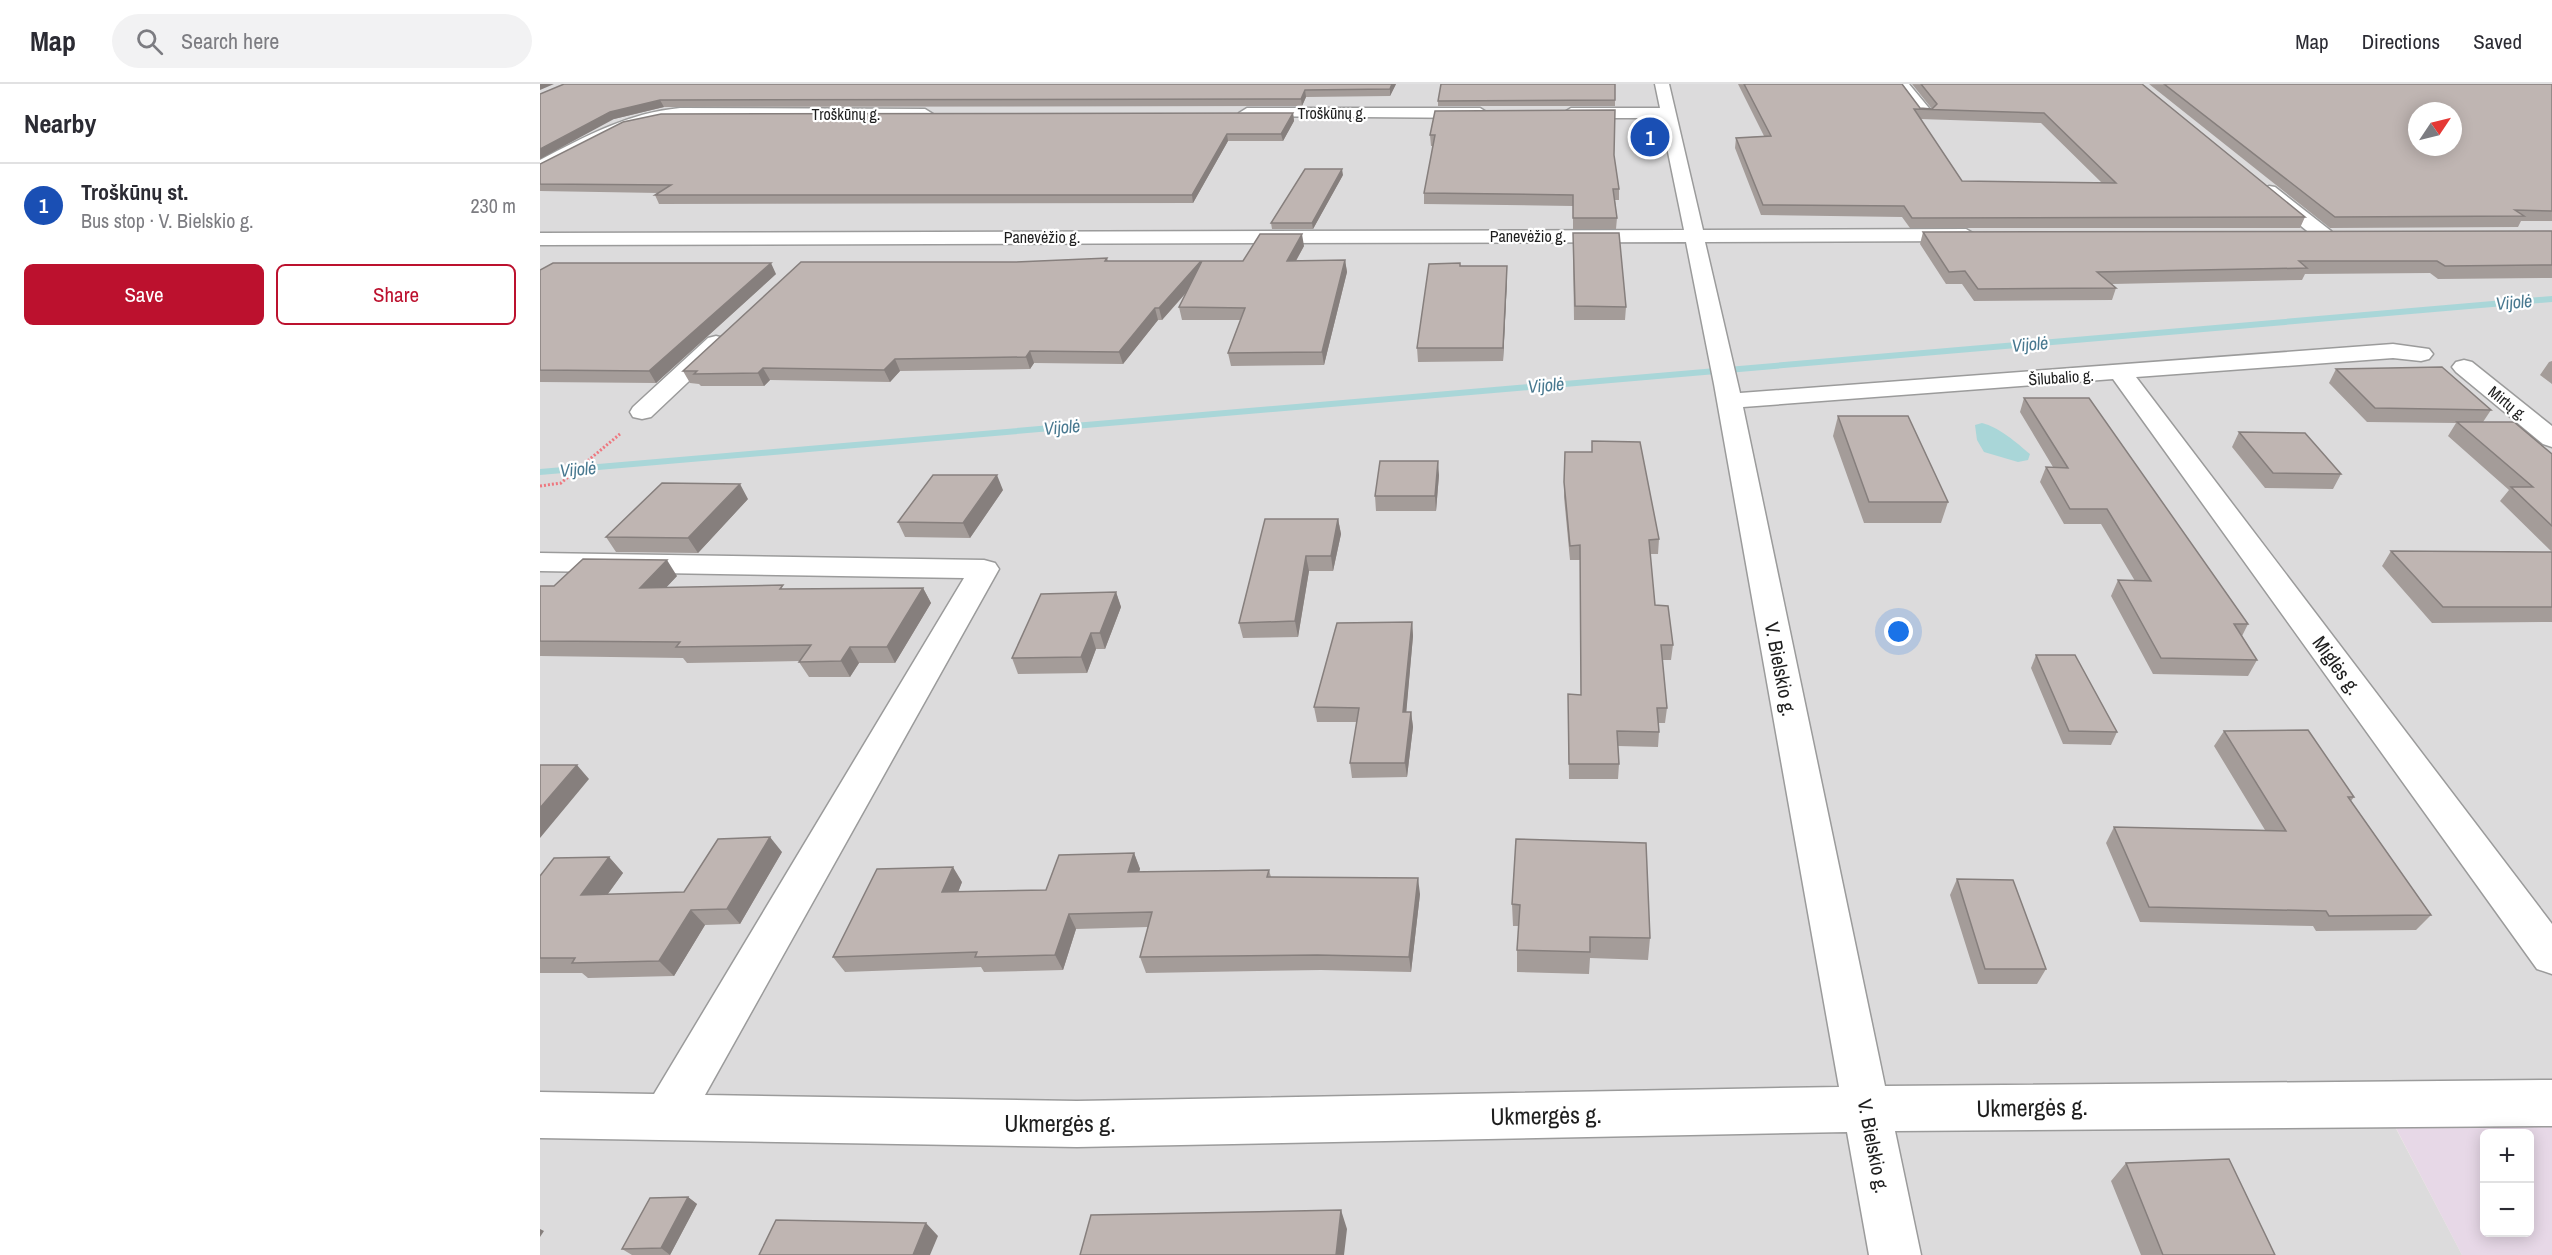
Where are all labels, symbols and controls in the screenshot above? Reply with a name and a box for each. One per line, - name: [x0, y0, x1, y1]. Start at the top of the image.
- search box: [112, 14, 532, 68]
- text: Map: [30, 22, 76, 60]
- icon: search: [133, 25, 166, 58]
- text: Search here: [181, 26, 279, 56]
- text: Map: [2295, 27, 2329, 56]
- text: Directions: [2362, 27, 2440, 56]
- text: Saved: [2473, 27, 2522, 56]
- street label: Troškūnų g.: [1298, 102, 1366, 124]
- north arrow: [2408, 102, 2462, 156]
- street label: Troškūnų g.: [812, 103, 880, 125]
- text: Nearby: [24, 106, 96, 141]
- pin: 1: [1630, 115, 1670, 160]
- text: Troškūnų st.: [81, 177, 188, 207]
- text: 1: [39, 192, 48, 219]
- text: 230 m: [470, 192, 516, 219]
- text: Bus stop · V. Bielskio g.: [81, 207, 254, 234]
- street label: Panevėžio g.: [1490, 225, 1566, 247]
- street label: Panevėžio g.: [1004, 226, 1080, 248]
- button: Save: [24, 264, 264, 325]
- button: Share: [276, 264, 516, 325]
- water label: Vijolė: [2495, 288, 2533, 316]
- water label: Vijolė: [2011, 330, 2049, 358]
- street label: Šilubalio g.: [2027, 364, 2095, 390]
- water label: Vijolė: [1527, 371, 1565, 399]
- street label: Mirtų g.: [2484, 380, 2532, 426]
- water label: Vijolė: [1043, 413, 1081, 441]
- water label: Vijolė: [559, 455, 597, 483]
- your location: [1884, 617, 1913, 646]
- street label: V. Bielskio g.: [1759, 620, 1803, 718]
- street label: Miglės g.: [2307, 630, 2367, 700]
- street label: Ukmergės g.: [1976, 1090, 2088, 1124]
- street label: V. Bielskio g.: [1852, 1097, 1896, 1195]
- street label: Ukmergės g.: [1490, 1098, 1602, 1132]
- street label: Ukmergės g.: [1004, 1107, 1116, 1139]
- map controls: [2480, 1129, 2534, 1237]
- button: +: [2480, 1129, 2534, 1183]
- button: −: [2480, 1183, 2534, 1237]

